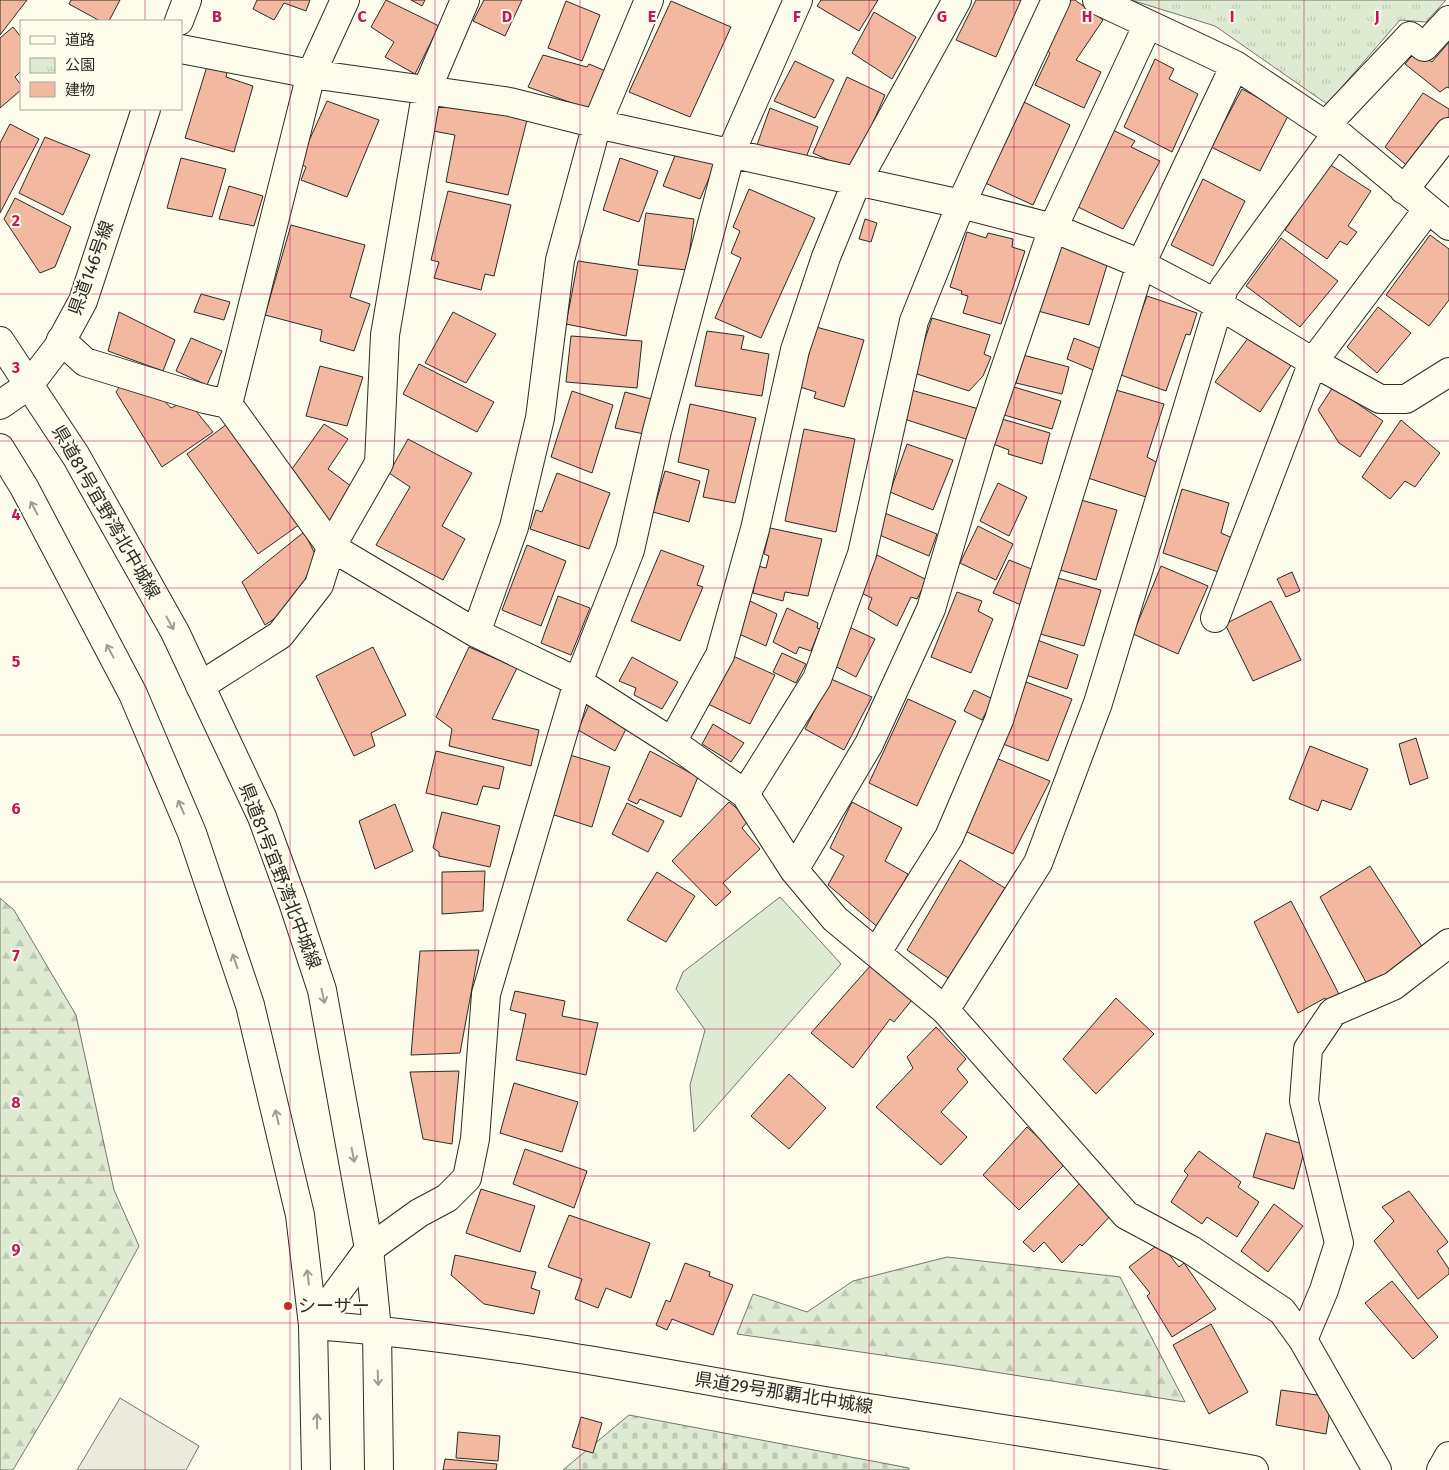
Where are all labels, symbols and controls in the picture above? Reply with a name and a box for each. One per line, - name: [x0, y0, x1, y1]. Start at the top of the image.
- text: B: [212, 7, 222, 26]
- text: C: [357, 7, 367, 26]
- text: D: [502, 7, 512, 26]
- text: E: [648, 7, 656, 26]
- text: F: [793, 7, 801, 26]
- text: G: [937, 7, 947, 26]
- text: H: [1082, 7, 1092, 26]
- text: I: [1230, 7, 1234, 26]
- text: J: [1373, 7, 1380, 26]
- legend: [20, 20, 182, 110]
- text: 道路: [65, 31, 95, 49]
- text: 公園: [65, 56, 95, 74]
- text: 建物: [65, 81, 95, 99]
- text: 2: [12, 211, 20, 230]
- street label: 県道146号線: [64, 218, 118, 318]
- text: 3: [11, 358, 20, 377]
- street label: 県道81号宜野湾北中城線: [47, 421, 165, 603]
- one-way arrow: [29, 500, 39, 515]
- text: 4: [11, 505, 21, 524]
- one-way arrow: [166, 615, 175, 630]
- one-way arrow: [105, 644, 115, 659]
- text: 5: [12, 652, 21, 671]
- street label: 県道81号宜野湾北中城線: [234, 780, 326, 972]
- text: 6: [11, 799, 21, 818]
- one-way arrow: [176, 800, 186, 815]
- text: 7: [12, 946, 20, 965]
- one-way arrow: [230, 953, 239, 969]
- one-way arrow: [319, 987, 328, 1003]
- text: 8: [11, 1093, 21, 1112]
- one-way arrow: [272, 1110, 281, 1126]
- one-way arrow: [349, 1147, 358, 1163]
- text: 9: [12, 1240, 21, 1259]
- one-way arrow: [303, 1269, 313, 1285]
- place label: シーサー: [298, 1295, 370, 1317]
- marker: シーサー: [282, 1300, 294, 1312]
- street label: 県道29号那覇北中城線: [693, 1368, 875, 1418]
- one-way arrow: [374, 1370, 383, 1386]
- one-way arrow: [312, 1414, 321, 1430]

